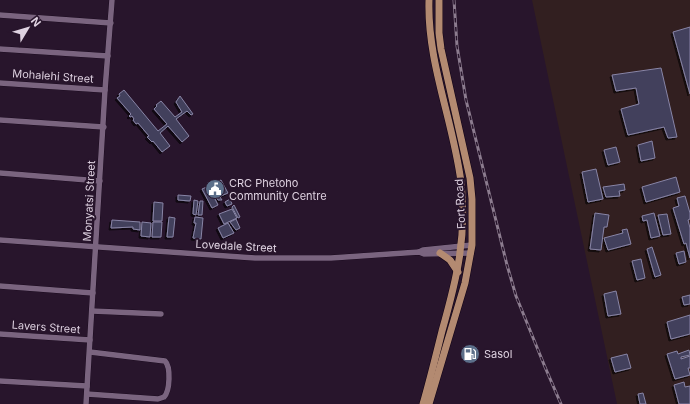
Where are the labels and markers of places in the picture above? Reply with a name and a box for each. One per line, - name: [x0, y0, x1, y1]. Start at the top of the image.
- place label: CRC Phetoho Community Centre: [229, 176, 327, 203]
- public building icon: CRC Phetoho Community Centre: [204, 178, 226, 200]
- fuel station icon: Sasol: [459, 343, 481, 365]
- place label: Sasol: [484, 347, 512, 361]

